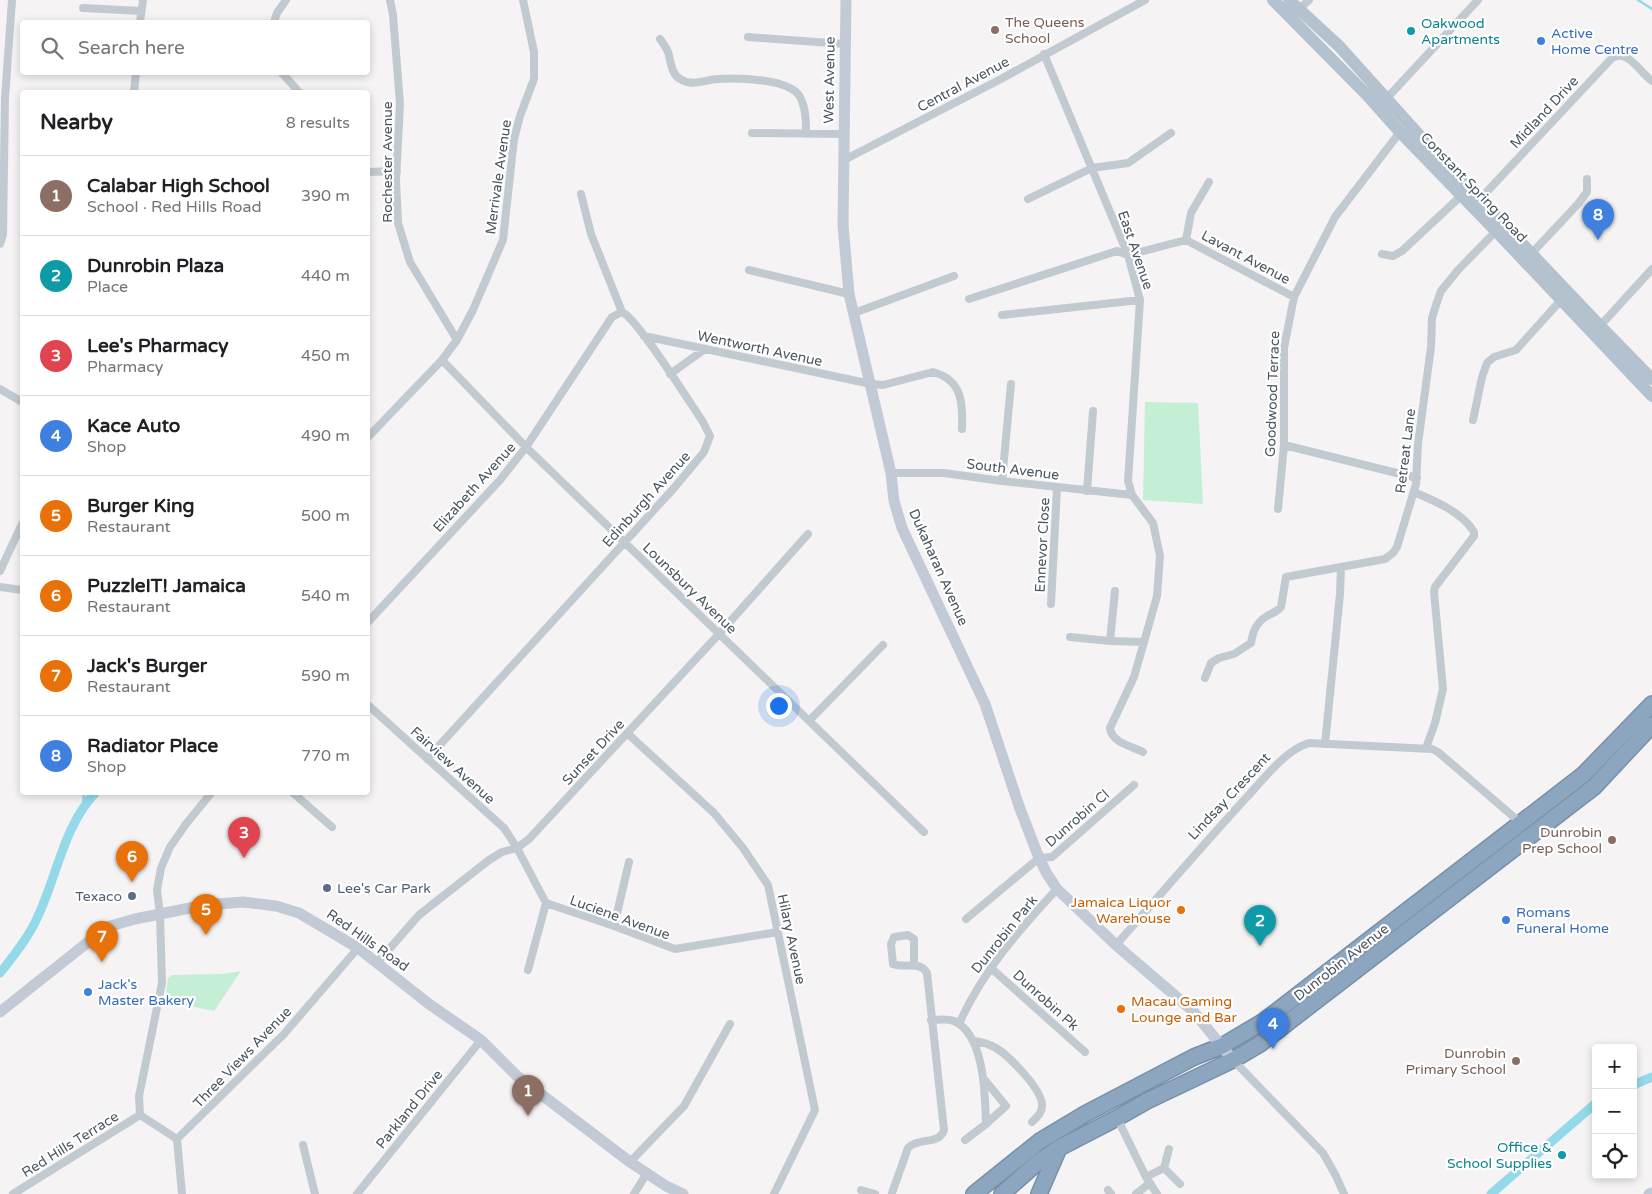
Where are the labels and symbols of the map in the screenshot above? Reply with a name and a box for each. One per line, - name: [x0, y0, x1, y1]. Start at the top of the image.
- place label: The Queens School: [1005, 14, 1085, 47]
- place label: Oakwood Apartments: [1421, 15, 1500, 48]
- marker: The Queens School: [989, 24, 1001, 36]
- marker: Oakwood Apartments: [1405, 25, 1417, 37]
- place label: Active Home Centre: [1551, 25, 1639, 58]
- marker: Active Home Centre: [1535, 35, 1547, 47]
- street label: West Avenue: [820, 36, 839, 124]
- street label: Central Avenue: [914, 53, 1012, 116]
- street label: Midland Drive: [1507, 73, 1582, 152]
- street label: Rochester Avenue: [379, 101, 396, 223]
- street label: Merrivale Avenue: [482, 118, 515, 236]
- street label: Constant Spring Road: [1417, 129, 1531, 246]
- pin: 8: [1582, 199, 1614, 240]
- street label: East Avenue: [1114, 208, 1157, 292]
- street label: Lavant Avenue: [1198, 227, 1293, 288]
- street label: Wentworth Avenue: [696, 327, 824, 370]
- street label: Goodwood Terrace: [1262, 330, 1283, 457]
- street label: Retreat Lane: [1392, 408, 1419, 494]
- street label: Elizabeth Avenue: [430, 439, 519, 536]
- street label: Edinburgh Avenue: [599, 448, 694, 551]
- street label: South Avenue: [966, 455, 1060, 484]
- street label: Ennevor Close: [1032, 497, 1053, 593]
- street label: Dukaharan Avenue: [905, 506, 972, 628]
- street label: Lounsbury Avenue: [639, 539, 740, 638]
- your location: [766, 693, 792, 719]
- street label: Sunset Drive: [559, 716, 628, 789]
- street label: Fairview Avenue: [407, 723, 498, 808]
- street label: Lindsay Crescent: [1185, 749, 1275, 843]
- street label: Dunrobin Cl: [1042, 786, 1113, 851]
- pin: 3: [228, 817, 260, 858]
- place label: Dunrobin Prep School: [1522, 824, 1602, 857]
- marker: Dunrobin Prep School: [1606, 834, 1618, 846]
- pin: 6: [116, 841, 148, 882]
- place label: Lee's Car Park: [337, 880, 431, 897]
- marker: Lee's Car Park: [321, 882, 333, 894]
- place label: Texaco: [75, 888, 122, 905]
- marker: Texaco: [126, 890, 138, 902]
- street label: Luciene Avenue: [567, 891, 672, 944]
- street label: Hilary Avenue: [774, 892, 809, 986]
- street label: Dunrobin Park: [968, 892, 1041, 977]
- pin: 5: [190, 894, 222, 935]
- place label: Jamaica Liquor Warehouse: [1071, 894, 1172, 927]
- marker: Jamaica Liquor Warehouse: [1175, 904, 1187, 916]
- place label: Romans Funeral Home: [1516, 904, 1609, 937]
- pin: 2: [1244, 905, 1276, 946]
- street label: Red Hills Road: [323, 906, 412, 975]
- marker: Romans Funeral Home: [1500, 914, 1512, 926]
- street label: Dunrobin Avenue: [1290, 920, 1392, 1005]
- pin: 7: [86, 921, 118, 962]
- street label: Dunrobin Pk: [1009, 966, 1082, 1035]
- place label: Jack's Master Bakery: [98, 976, 195, 1009]
- marker: Jack's Master Bakery: [82, 986, 94, 998]
- place label: Macau Gaming Lounge and Bar: [1131, 993, 1237, 1026]
- street label: Three Views Avenue: [190, 1003, 295, 1111]
- marker: Macau Gaming Lounge and Bar: [1115, 1003, 1127, 1015]
- pin: 4: [1257, 1008, 1289, 1049]
- place label: Dunrobin Primary School: [1405, 1045, 1506, 1078]
- marker: Dunrobin Primary School: [1510, 1055, 1522, 1067]
- street label: Parkland Drive: [372, 1066, 446, 1152]
- pin: 1: [512, 1075, 544, 1116]
- street label: Red Hills Terrace: [19, 1108, 122, 1181]
- place label: Office & School Supplies: [1447, 1139, 1552, 1172]
- marker: Office & School Supplies: [1556, 1149, 1568, 1161]

